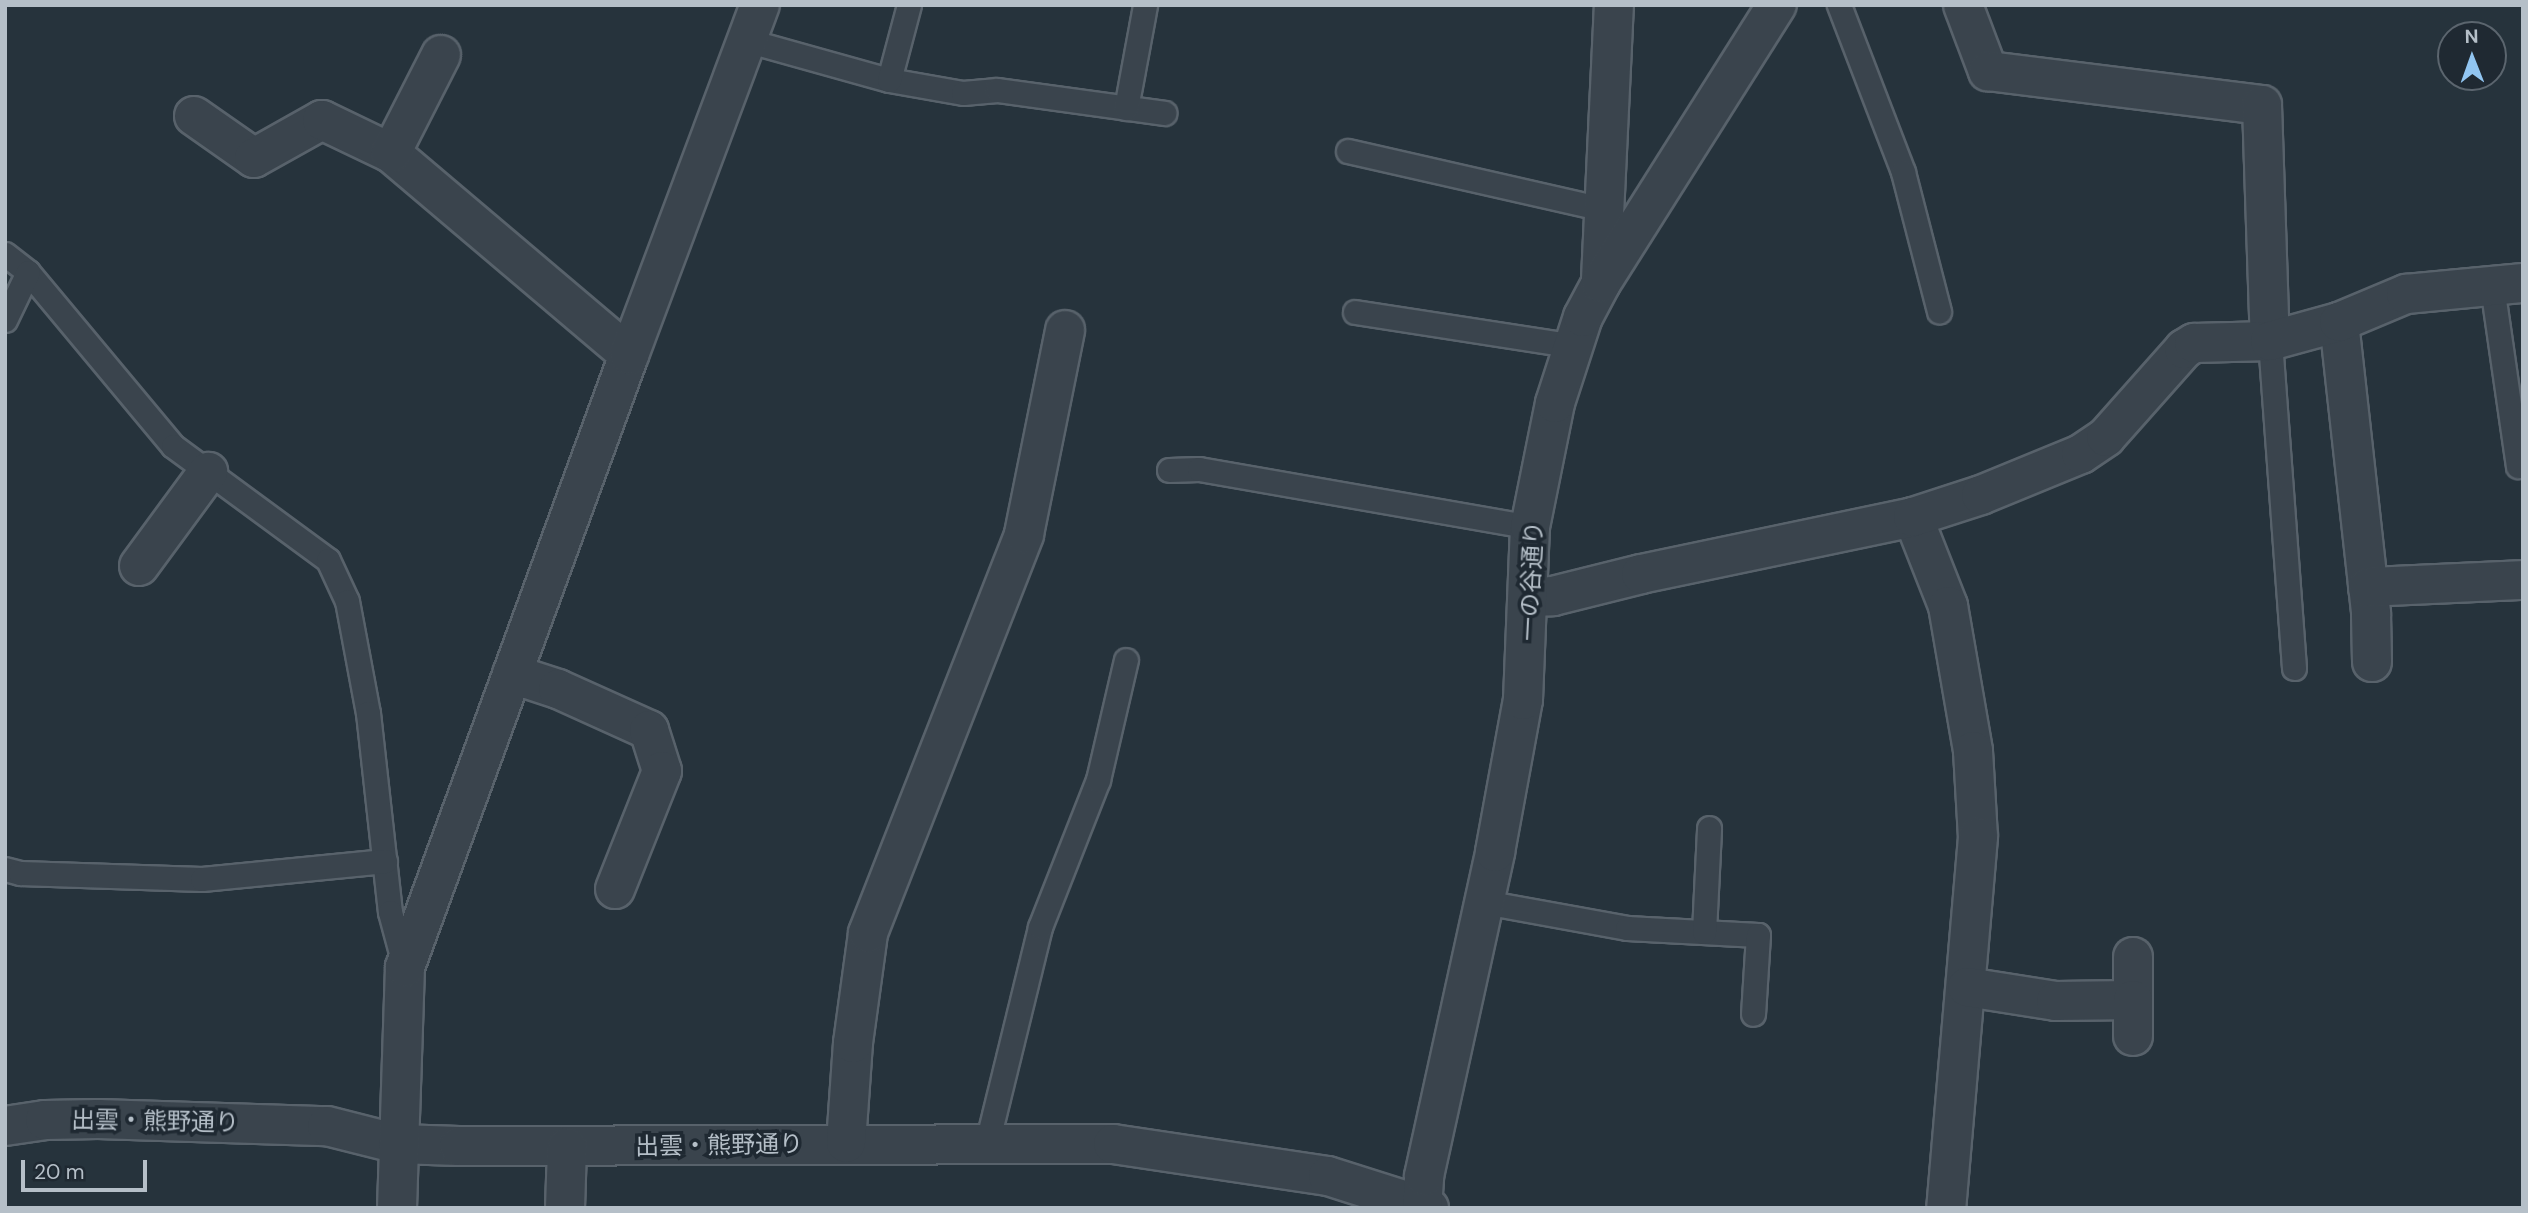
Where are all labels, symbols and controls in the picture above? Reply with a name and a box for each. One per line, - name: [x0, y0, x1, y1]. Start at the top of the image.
- north arrow: [2437, 21, 2507, 91]
- text: N: [2465, 24, 2479, 49]
- street label: 一の谷通り: [1513, 520, 1549, 642]
- street label: 出雲・熊野通り: [71, 1105, 239, 1137]
- street label: 出雲・熊野通り: [635, 1129, 803, 1161]
- scale bar: [24, 1146, 150, 1190]
- text: 20 m: [34, 1158, 85, 1186]

